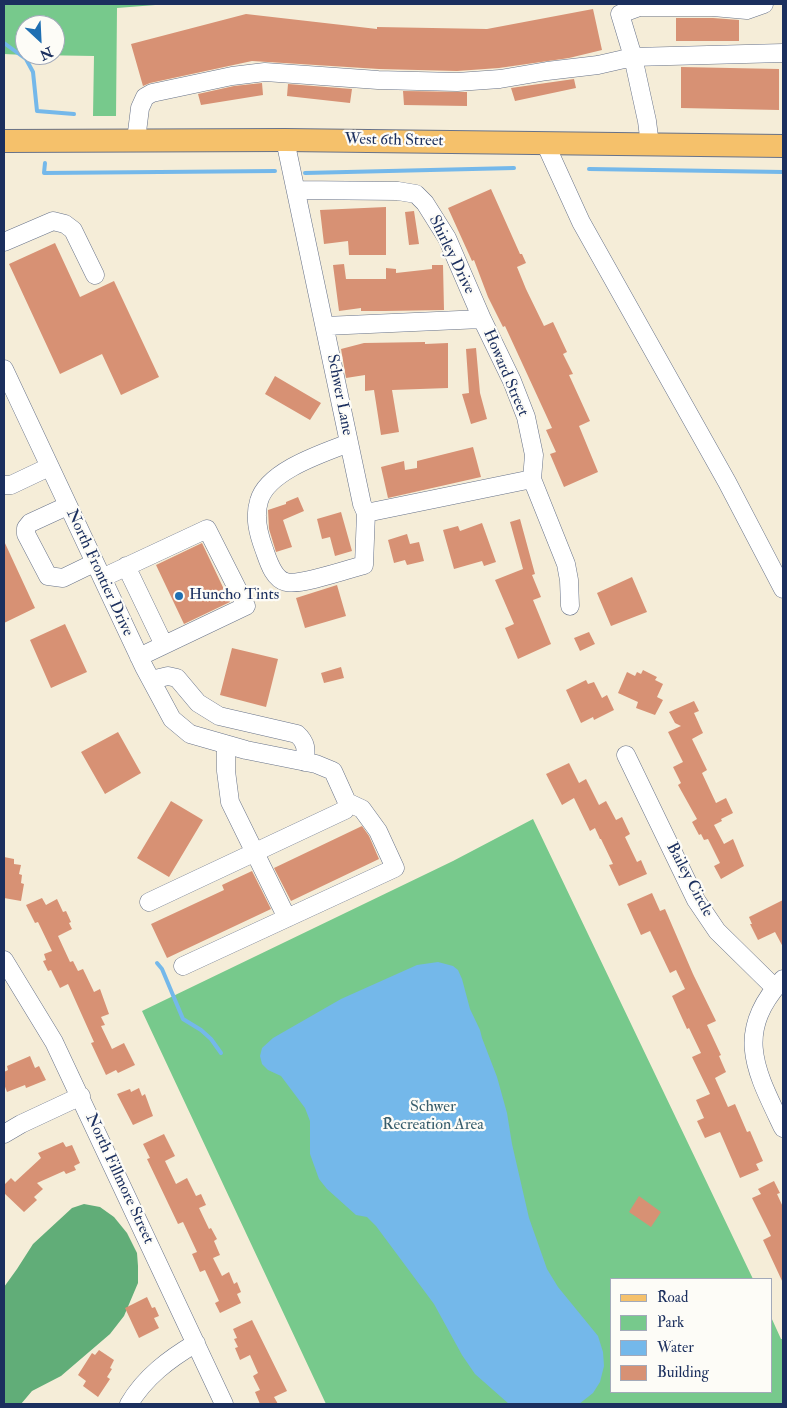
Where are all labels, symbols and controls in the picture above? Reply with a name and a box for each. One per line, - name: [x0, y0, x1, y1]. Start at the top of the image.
- north arrow: [15, 15, 65, 65]
- text: N: [37, 43, 55, 63]
- street label: West 6th Street: [344, 131, 444, 151]
- street label: Shirley Drive: [424, 213, 478, 297]
- street label: Howard Street: [478, 327, 532, 419]
- street label: Schwer Lane: [322, 353, 356, 437]
- street label: North Frontier Drive: [61, 506, 137, 640]
- place label: Huncho Tints: [189, 586, 279, 606]
- marker: Huncho Tints: [173, 590, 185, 602]
- street label: Bailey Circle: [661, 840, 717, 920]
- park label: Schwer Recreation Area: [382, 1098, 484, 1136]
- street label: North Fillmore Street: [80, 1111, 158, 1247]
- legend: [610, 1278, 772, 1393]
- text: Road: [657, 1288, 688, 1307]
- text: Park: [657, 1313, 684, 1332]
- text: Water: [657, 1338, 694, 1357]
- text: Building: [657, 1363, 709, 1382]

